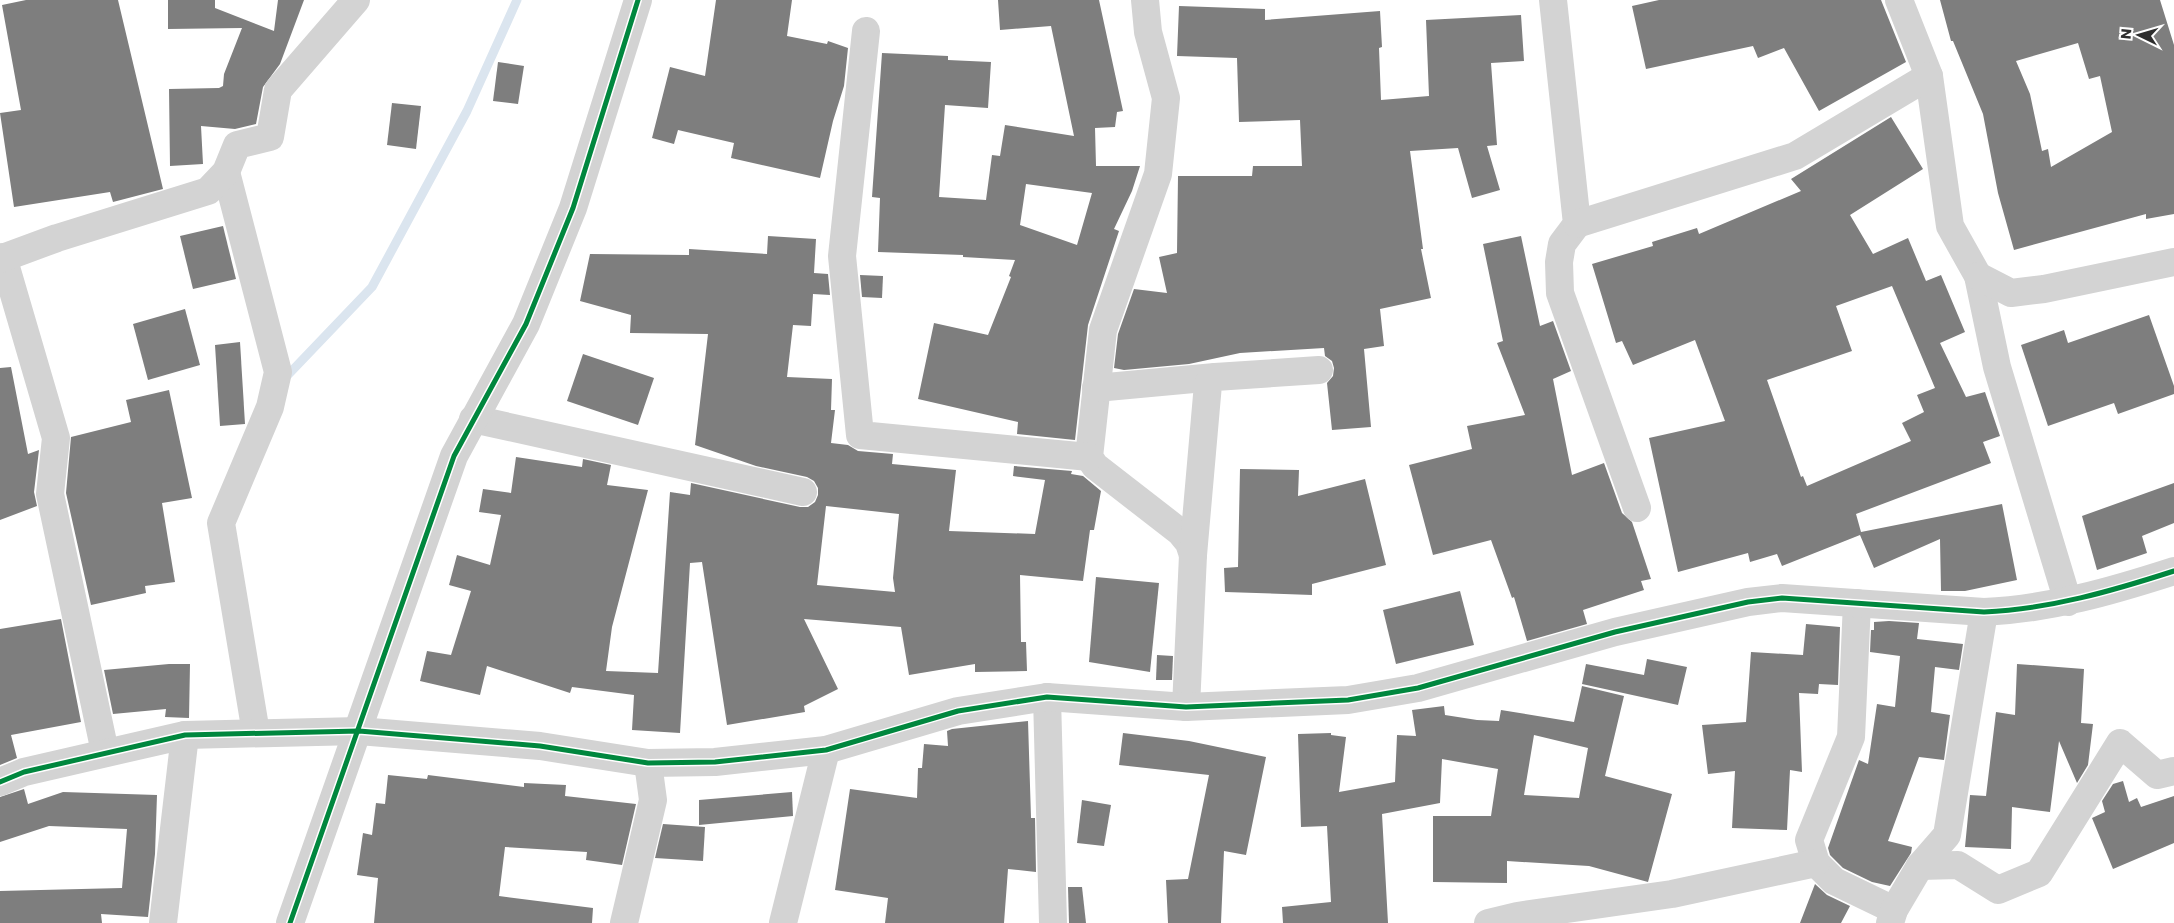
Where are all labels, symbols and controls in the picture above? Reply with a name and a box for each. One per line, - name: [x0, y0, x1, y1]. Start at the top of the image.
- north arrow: [2114, 10, 2164, 60]
- text: N: [2116, 28, 2136, 40]

